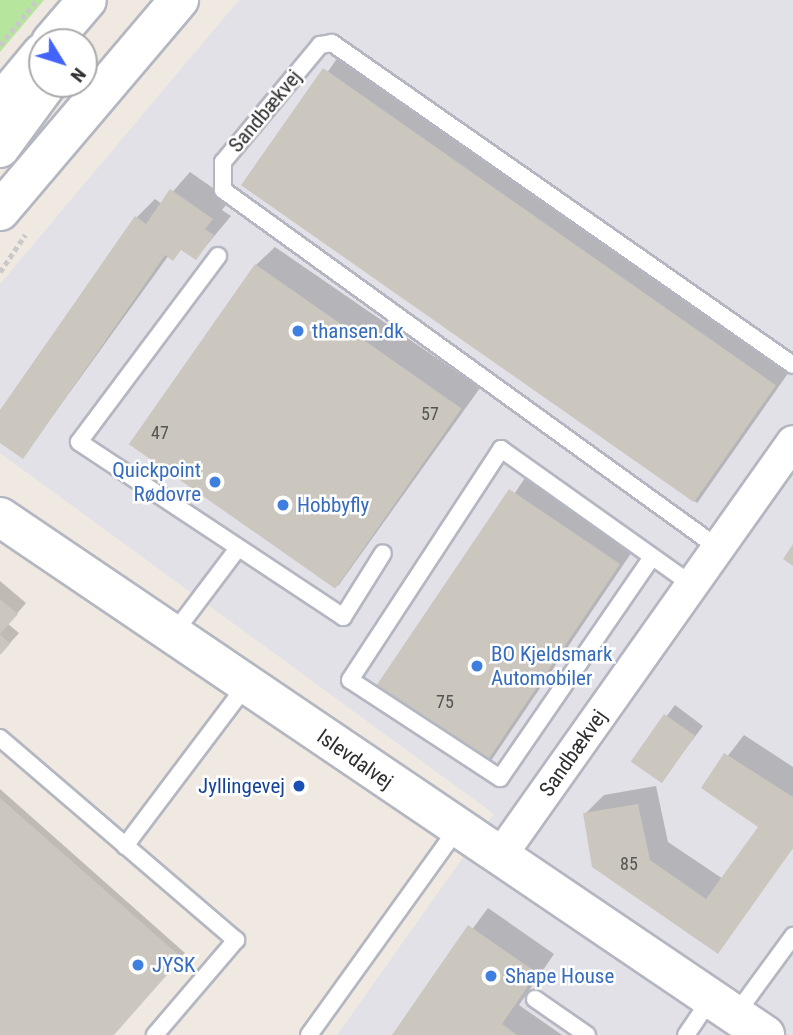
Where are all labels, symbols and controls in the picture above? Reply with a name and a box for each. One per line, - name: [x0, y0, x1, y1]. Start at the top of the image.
- north arrow: [28, 28, 98, 98]
- text: N: [66, 63, 91, 87]
- street label: Sandbækvej: [223, 65, 307, 157]
- place label: thansen.dk: [312, 318, 404, 344]
- marker: thansen.dk: [290, 323, 306, 339]
- house number: 57: [421, 403, 439, 425]
- house number: 47: [151, 422, 169, 444]
- place label: Quickpoint Rødovre: [112, 457, 201, 507]
- marker: Quickpoint Rødovre: [207, 474, 223, 490]
- place label: Hobbyfly: [297, 492, 369, 518]
- marker: Hobbyfly: [275, 497, 291, 513]
- place label: BO Kjeldsmark Automobiler: [491, 641, 612, 691]
- marker: BO Kjeldsmark Automobiler: [469, 658, 485, 674]
- house number: 75: [436, 691, 454, 713]
- street label: Sandbækvej: [534, 705, 612, 801]
- street label: Islevdalvej: [312, 724, 398, 794]
- place label: Jyllingevej: [198, 773, 285, 799]
- marker: Jyllingevej: [291, 778, 307, 794]
- house number: 85: [620, 853, 638, 875]
- place label: JYSK: [152, 952, 195, 978]
- marker: JYSK: [130, 957, 146, 973]
- place label: Shape House: [505, 963, 614, 989]
- marker: Shape House: [483, 968, 499, 984]

